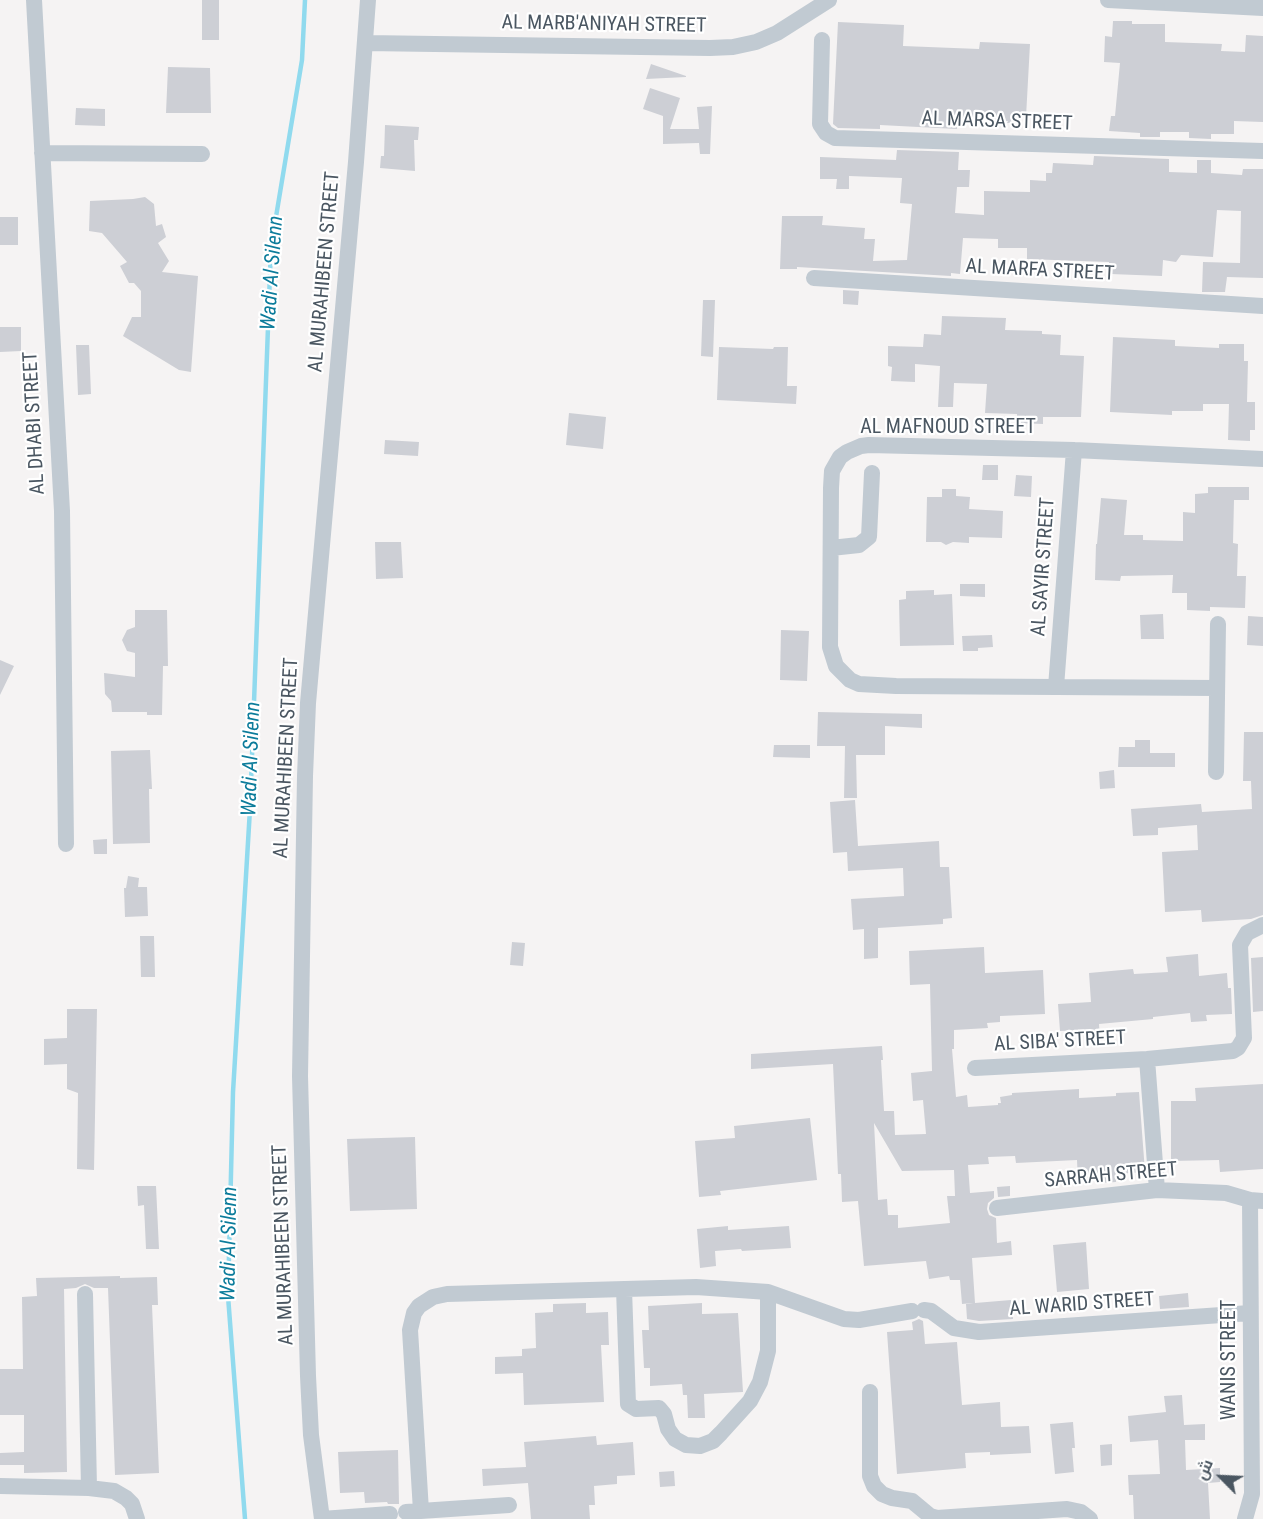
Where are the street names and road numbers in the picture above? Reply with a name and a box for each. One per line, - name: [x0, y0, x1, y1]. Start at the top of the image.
- street label: AL MARB'ANIYAH STREET: [501, 11, 707, 39]
- street label: AL MARSA STREET: [921, 107, 1073, 137]
- street label: AL MURAHIBEEN STREET: [304, 171, 346, 373]
- street label: AL MARFA STREET: [965, 255, 1115, 287]
- street label: AL DHABI STREET: [19, 351, 51, 495]
- street label: AL MAFNOUD STREET: [860, 416, 1036, 440]
- street label: AL SAYIR STREET: [1027, 497, 1061, 637]
- street label: AL MURAHIBEEN STREET: [270, 657, 304, 859]
- street label: AL SIBA' STREET: [993, 1027, 1127, 1057]
- street label: AL MURAHIBEEN STREET: [268, 1144, 300, 1346]
- street label: SARRAH STREET: [1043, 1158, 1179, 1194]
- street label: AL WARID STREET: [1009, 1288, 1155, 1322]
- street label: WANIS STREET: [1218, 1300, 1242, 1420]

